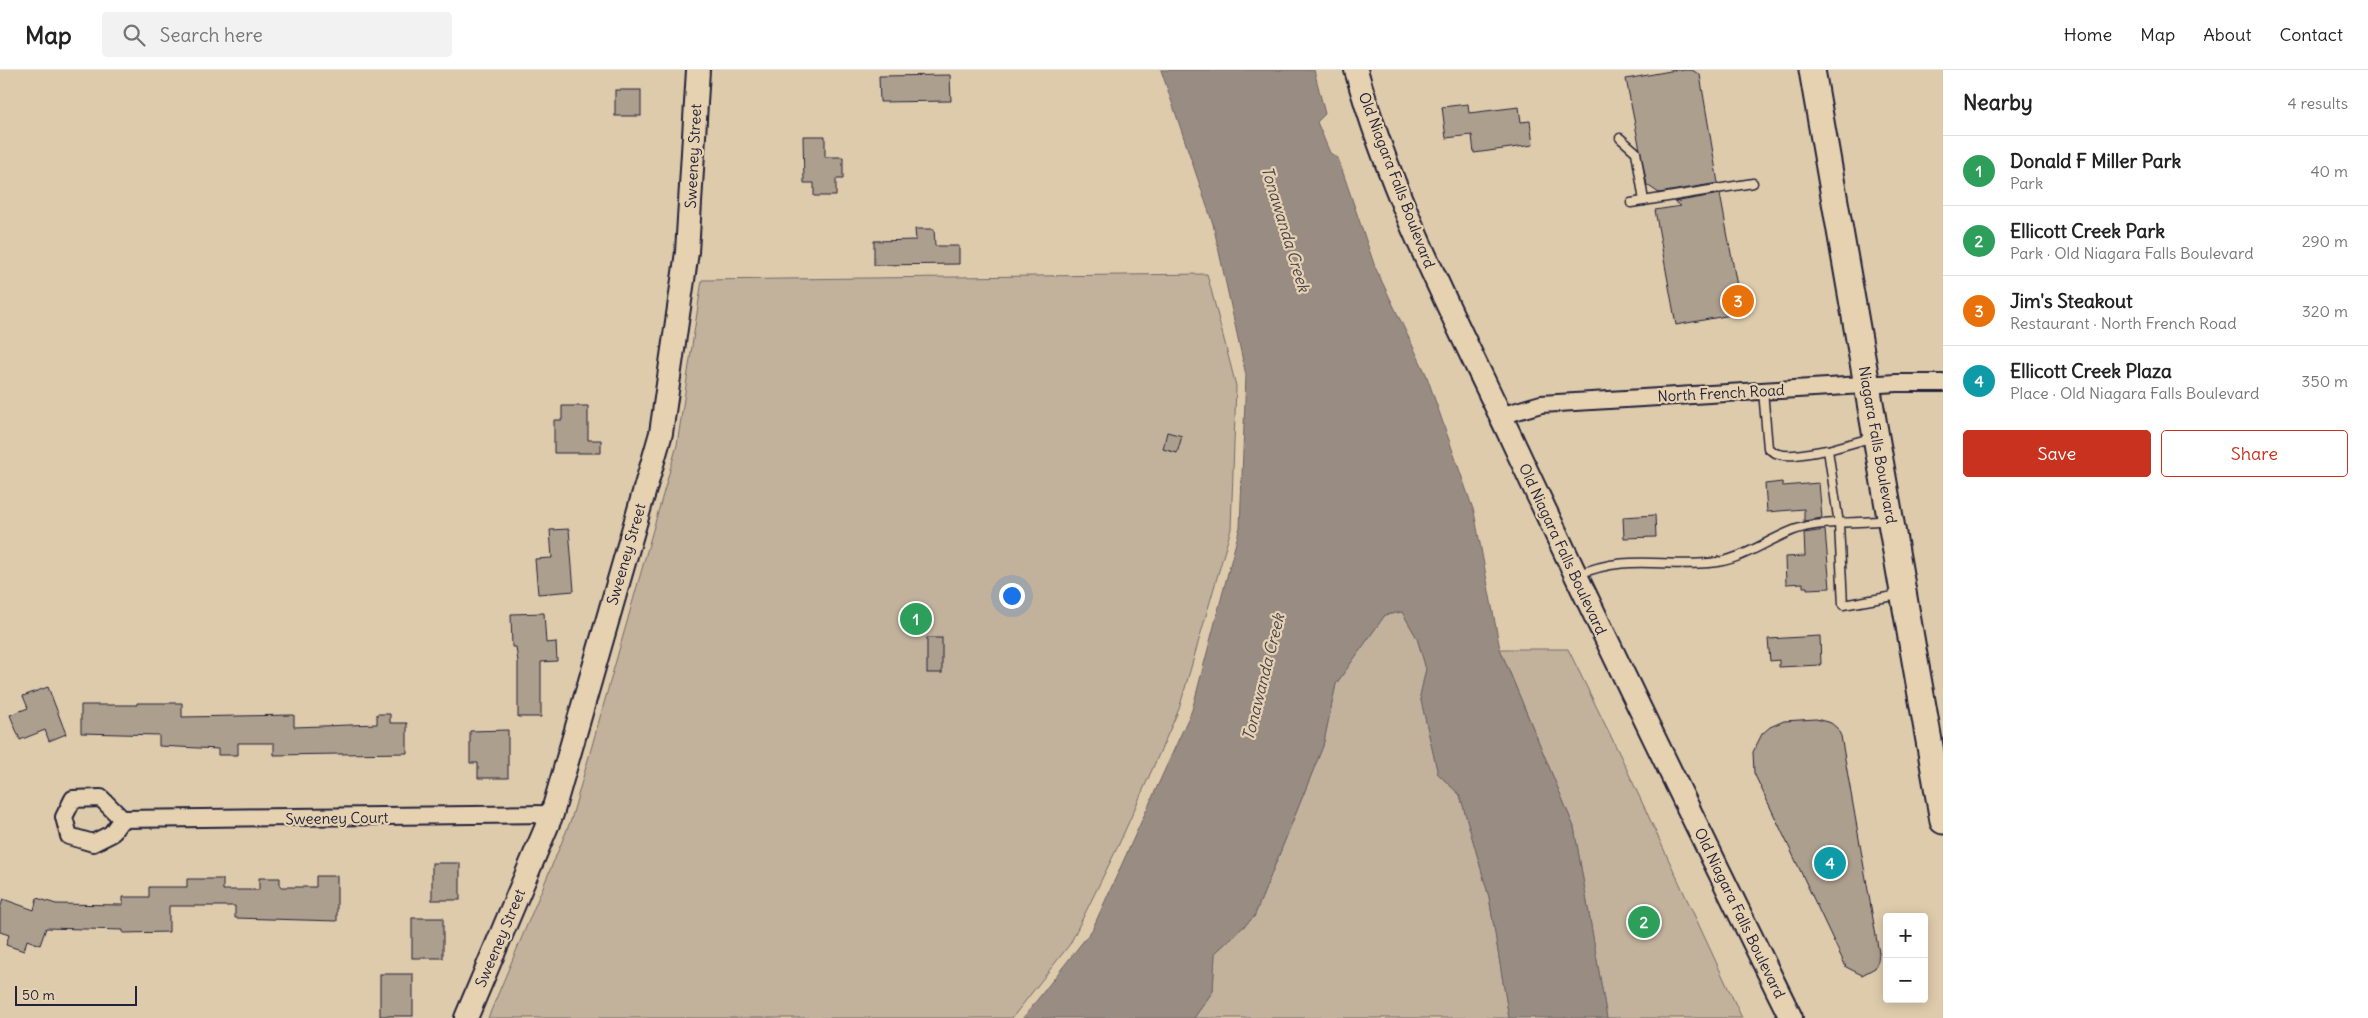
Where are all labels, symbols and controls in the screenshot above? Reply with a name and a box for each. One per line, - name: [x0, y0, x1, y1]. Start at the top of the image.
- search box: [102, 12, 452, 57]
- text: Map: [25, 20, 72, 50]
- icon: search: [120, 21, 148, 49]
- text: Search here: [160, 23, 263, 47]
- text: Home: [2064, 23, 2112, 46]
- text: Map: [2140, 23, 2175, 46]
- text: About: [2203, 23, 2251, 46]
- text: Contact: [2279, 23, 2343, 46]
- street label: Old Niagara Falls Boulevard: [1355, 89, 1439, 271]
- text: Nearby: [1963, 89, 2033, 116]
- text: 4 results: [2287, 93, 2348, 113]
- street label: Sweeney Street: [681, 103, 705, 209]
- text: Donald F Miller Park: [2010, 149, 2181, 173]
- text: 1: [1976, 161, 1982, 181]
- text: 40 m: [2310, 161, 2348, 181]
- water label: Tonawanda Creek: [1257, 164, 1315, 296]
- text: Park: [2010, 173, 2043, 193]
- text: Ellicott Creek Park: [2010, 219, 2165, 243]
- text: 2: [1975, 231, 1983, 251]
- text: 290 m: [2302, 231, 2348, 251]
- text: Park · Old Niagara Falls Boulevard: [2010, 243, 2254, 263]
- pin: 3: [1722, 282, 1754, 320]
- text: Jim's Steakout: [2010, 289, 2133, 313]
- text: 3: [1974, 301, 1984, 321]
- text: 320 m: [2302, 301, 2348, 321]
- text: Restaurant · North French Road: [2010, 313, 2237, 333]
- text: Ellicott Creek Plaza: [2010, 359, 2172, 383]
- street label: Niagara Falls Boulevard: [1855, 365, 1901, 525]
- text: 4: [1974, 371, 1984, 391]
- text: 350 m: [2301, 371, 2348, 391]
- street label: North French Road: [1657, 380, 1785, 406]
- text: Place · Old Niagara Falls Boulevard: [2010, 383, 2259, 403]
- button: Save: [1963, 430, 2151, 477]
- button: Share: [2161, 430, 2348, 477]
- street label: Old Niagara Falls Boulevard: [1515, 460, 1611, 638]
- street label: Sweeney Street: [602, 501, 650, 607]
- your location: [999, 583, 1025, 609]
- pin: 1: [900, 600, 932, 638]
- water label: Tonawanda Creek: [1238, 610, 1289, 742]
- street label: Sweeney Court: [285, 808, 389, 828]
- street label: Old Niagara Falls Boulevard: [1690, 825, 1790, 1001]
- pin: 4: [1814, 844, 1846, 882]
- street label: Sweeney Street: [471, 886, 529, 990]
- pin: 2: [1628, 903, 1660, 941]
- map controls: [1883, 913, 1928, 1003]
- button: +: [1883, 913, 1928, 958]
- button: −: [1883, 958, 1928, 1003]
- scale bar: [15, 983, 138, 1006]
- text: 50 m: [22, 986, 55, 1004]

